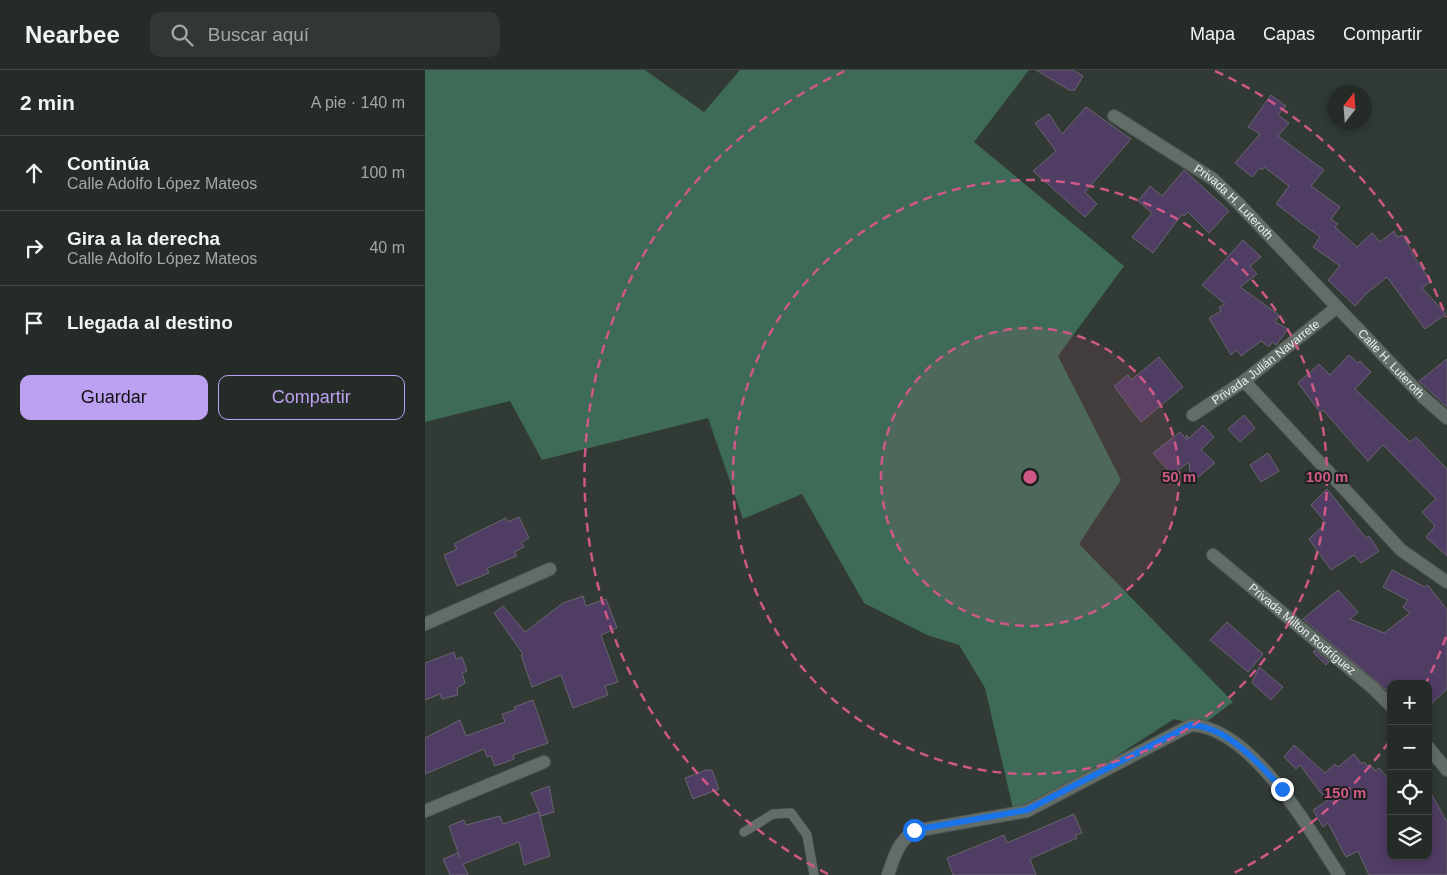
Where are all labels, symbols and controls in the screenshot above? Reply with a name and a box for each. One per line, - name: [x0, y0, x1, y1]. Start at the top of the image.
- search box: [150, 12, 500, 57]
- text: Nearbee: [25, 21, 120, 48]
- icon: search: [168, 21, 196, 49]
- text: Buscar aquí: [208, 24, 309, 45]
- text: Mapa: [1190, 24, 1235, 44]
- text: Capas: [1263, 24, 1315, 44]
- text: Compartir: [1343, 24, 1422, 44]
- north arrow: [1327, 85, 1372, 130]
- text: 2 min: [20, 91, 75, 114]
- text: A pie · 140 m: [311, 94, 405, 111]
- text: Continúa: [67, 153, 149, 174]
- icon: ahead: [20, 159, 48, 187]
- street label: Privada H. Luteroth: [1191, 162, 1276, 242]
- text: 100 m: [361, 164, 405, 181]
- text: Calle Adolfo López Mateos: [67, 175, 257, 192]
- text: Gira a la derecha: [67, 228, 220, 249]
- icon: right: [20, 234, 48, 262]
- text: 40 m: [369, 239, 405, 256]
- text: Calle Adolfo López Mateos: [67, 250, 257, 267]
- icon: arrive: [20, 309, 48, 337]
- text: Llegada al destino: [67, 312, 233, 333]
- street label: Privada Julián Navarrete: [1209, 317, 1323, 407]
- street label: Calle H. Luteroth: [1355, 326, 1427, 401]
- button: Guardar: [20, 375, 208, 420]
- button: Compartir: [218, 375, 405, 420]
- centre of rings: [1021, 468, 1039, 486]
- text: 50 m: [1162, 468, 1196, 485]
- text: 100 m: [1306, 468, 1348, 485]
- street label: Privada Milton Rodríguez: [1246, 581, 1359, 678]
- map controls: [1387, 680, 1432, 860]
- button: +: [1387, 680, 1432, 725]
- button: −: [1387, 725, 1432, 770]
- button: locate: [1387, 770, 1432, 815]
- route end: [1271, 778, 1294, 801]
- text: 150 m: [1324, 784, 1366, 801]
- button: layers: [1387, 815, 1432, 860]
- route start: [903, 819, 926, 842]

